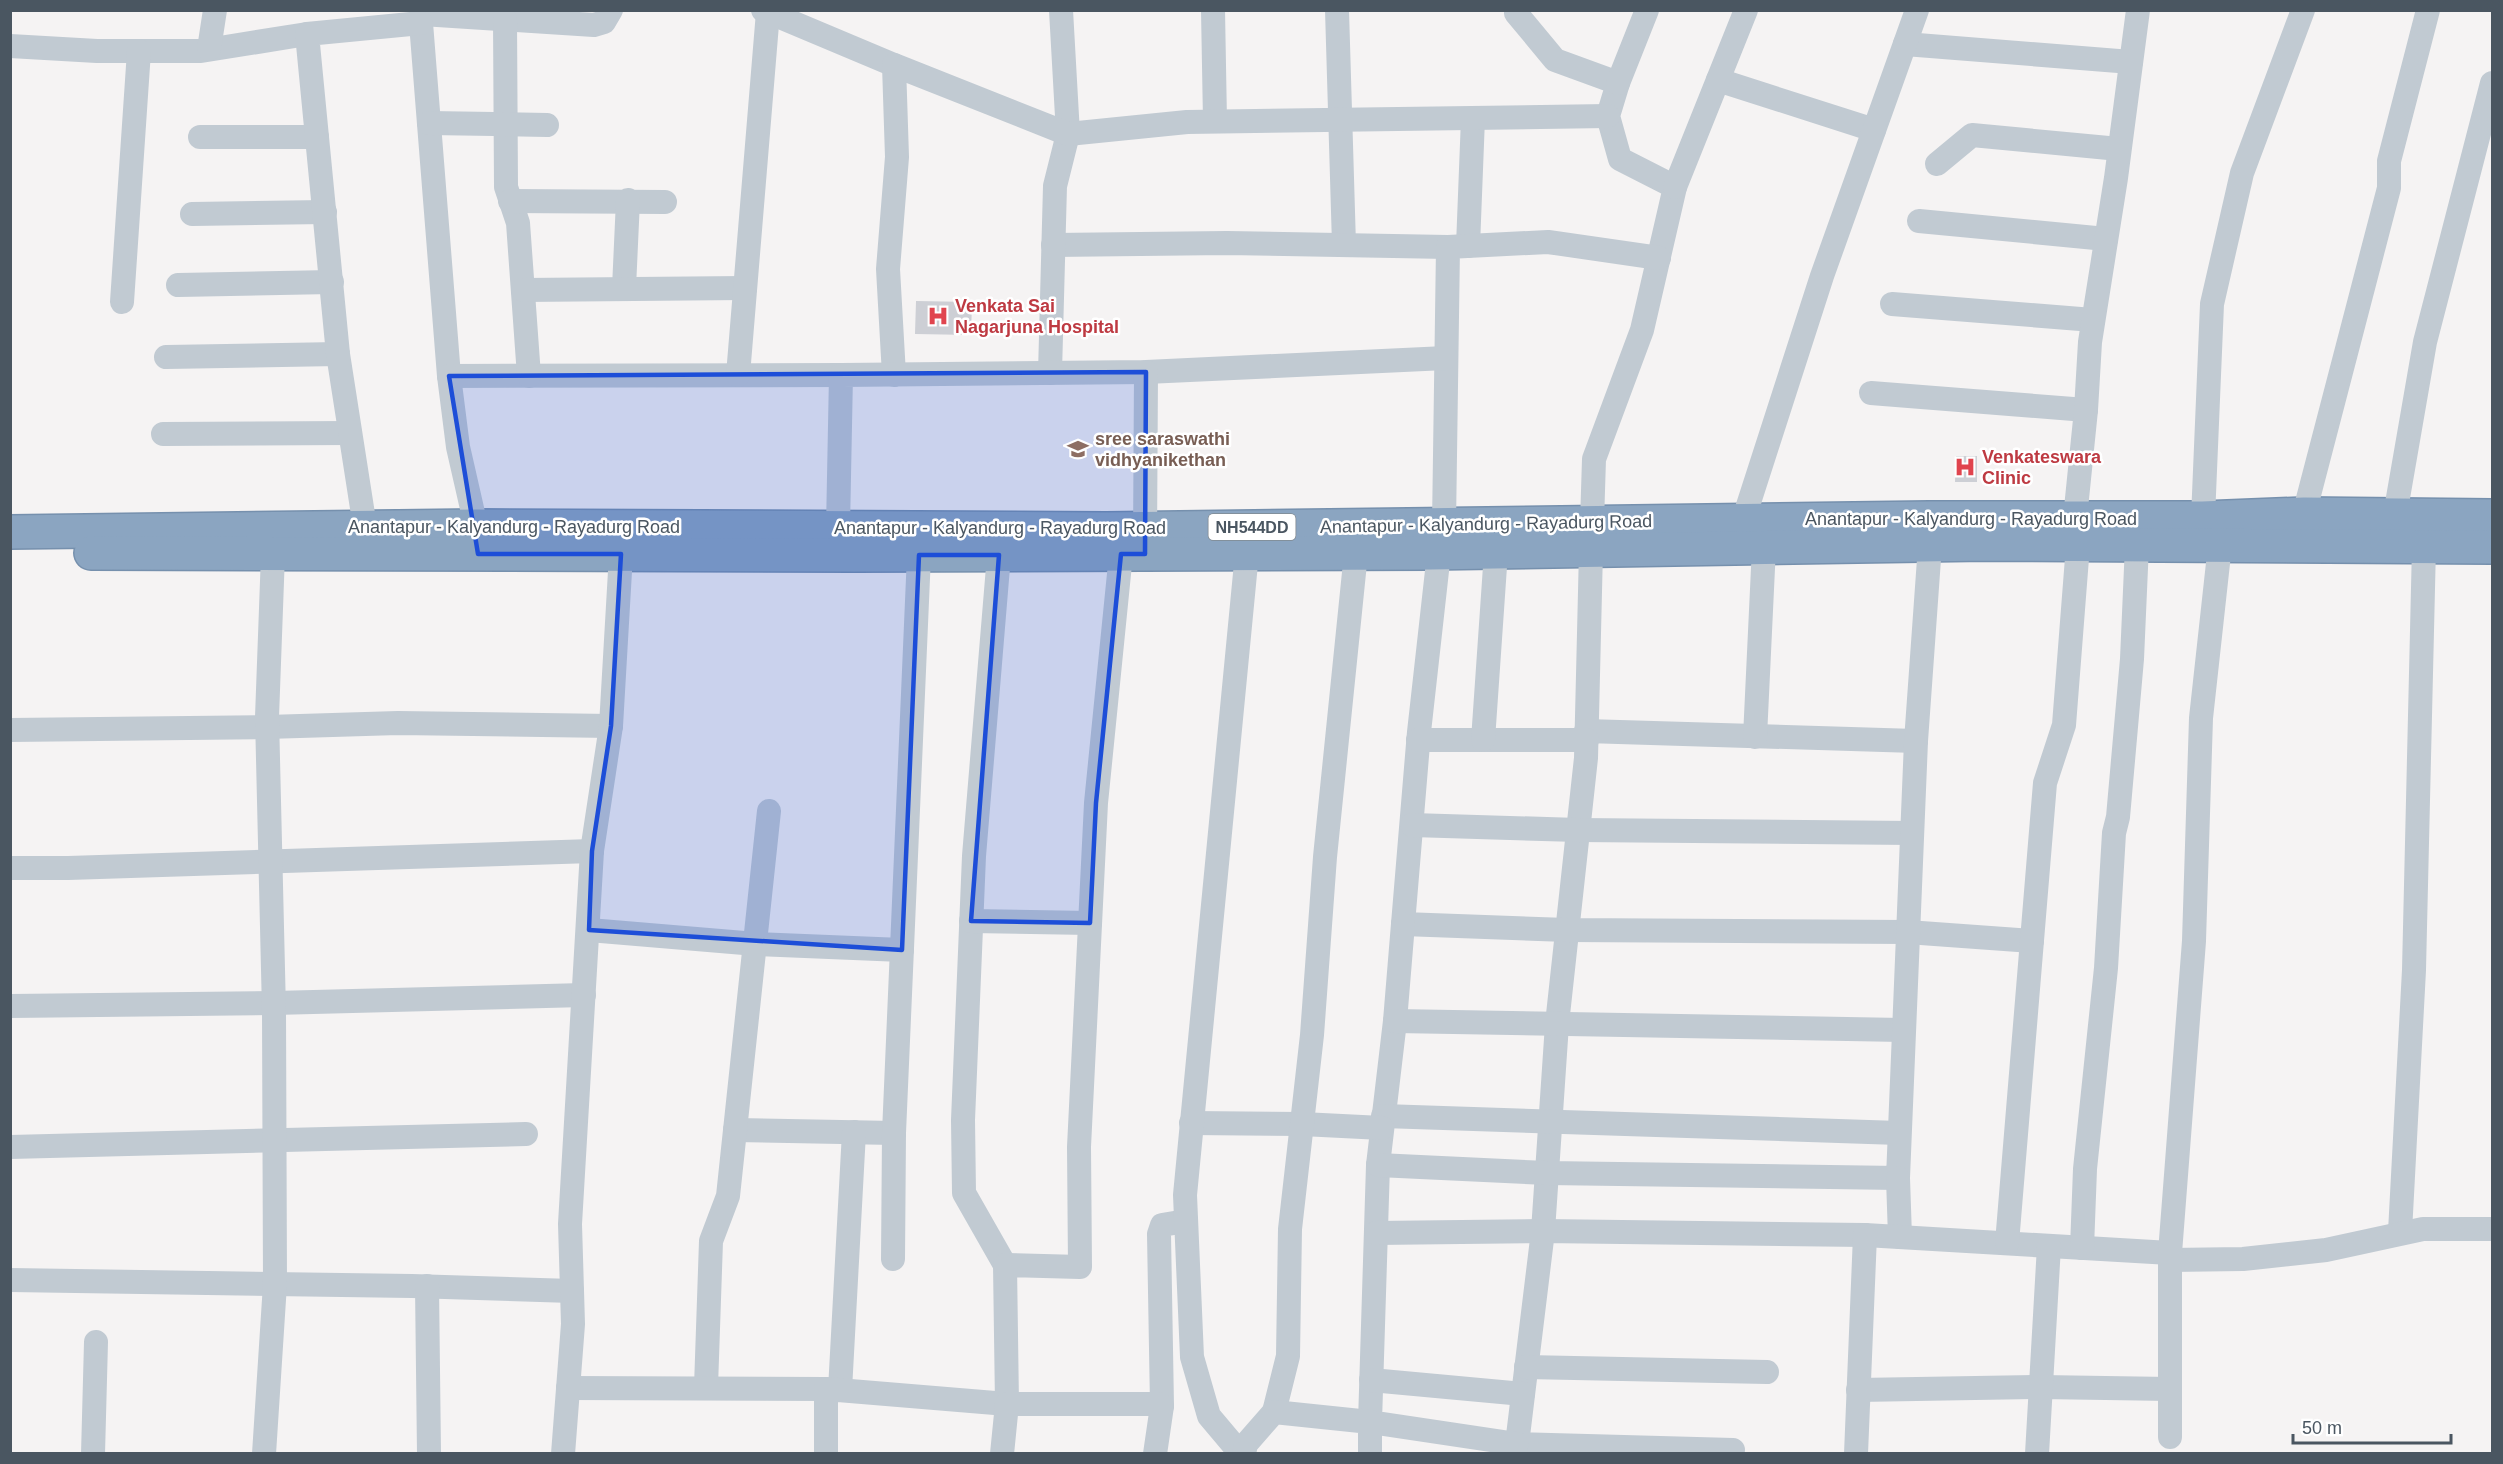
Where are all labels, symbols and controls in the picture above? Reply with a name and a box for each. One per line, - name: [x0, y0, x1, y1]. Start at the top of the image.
- place label: Venkata Sai Nagarjuna Hospital: [955, 296, 1119, 337]
- hospital icon: Venkata Sai Nagarjuna Hospital: [926, 304, 950, 328]
- place label: sree saraswathi vidhyanikethan: [1095, 429, 1230, 470]
- school or university icon: sree saraswathi vidhyanikethan: [1066, 437, 1090, 461]
- place label: Venkateswara Clinic: [1982, 447, 2102, 488]
- hospital icon: Venkateswara Clinic: [1953, 455, 1977, 479]
- street label: Anantapur - Kalyandurg - Rayadurg Road: [1805, 509, 2137, 529]
- street label: Anantapur - Kalyandurg - Rayadurg Road: [1320, 511, 1652, 537]
- road number: NH544DD: [1208, 514, 1296, 540]
- street label: Anantapur - Kalyandurg - Rayadurg Road: [348, 517, 680, 537]
- street label: Anantapur - Kalyandurg - Rayadurg Road: [834, 518, 1166, 538]
- scale bar: [2293, 1407, 2450, 1445]
- text: 50 m: [2302, 1418, 2342, 1438]

